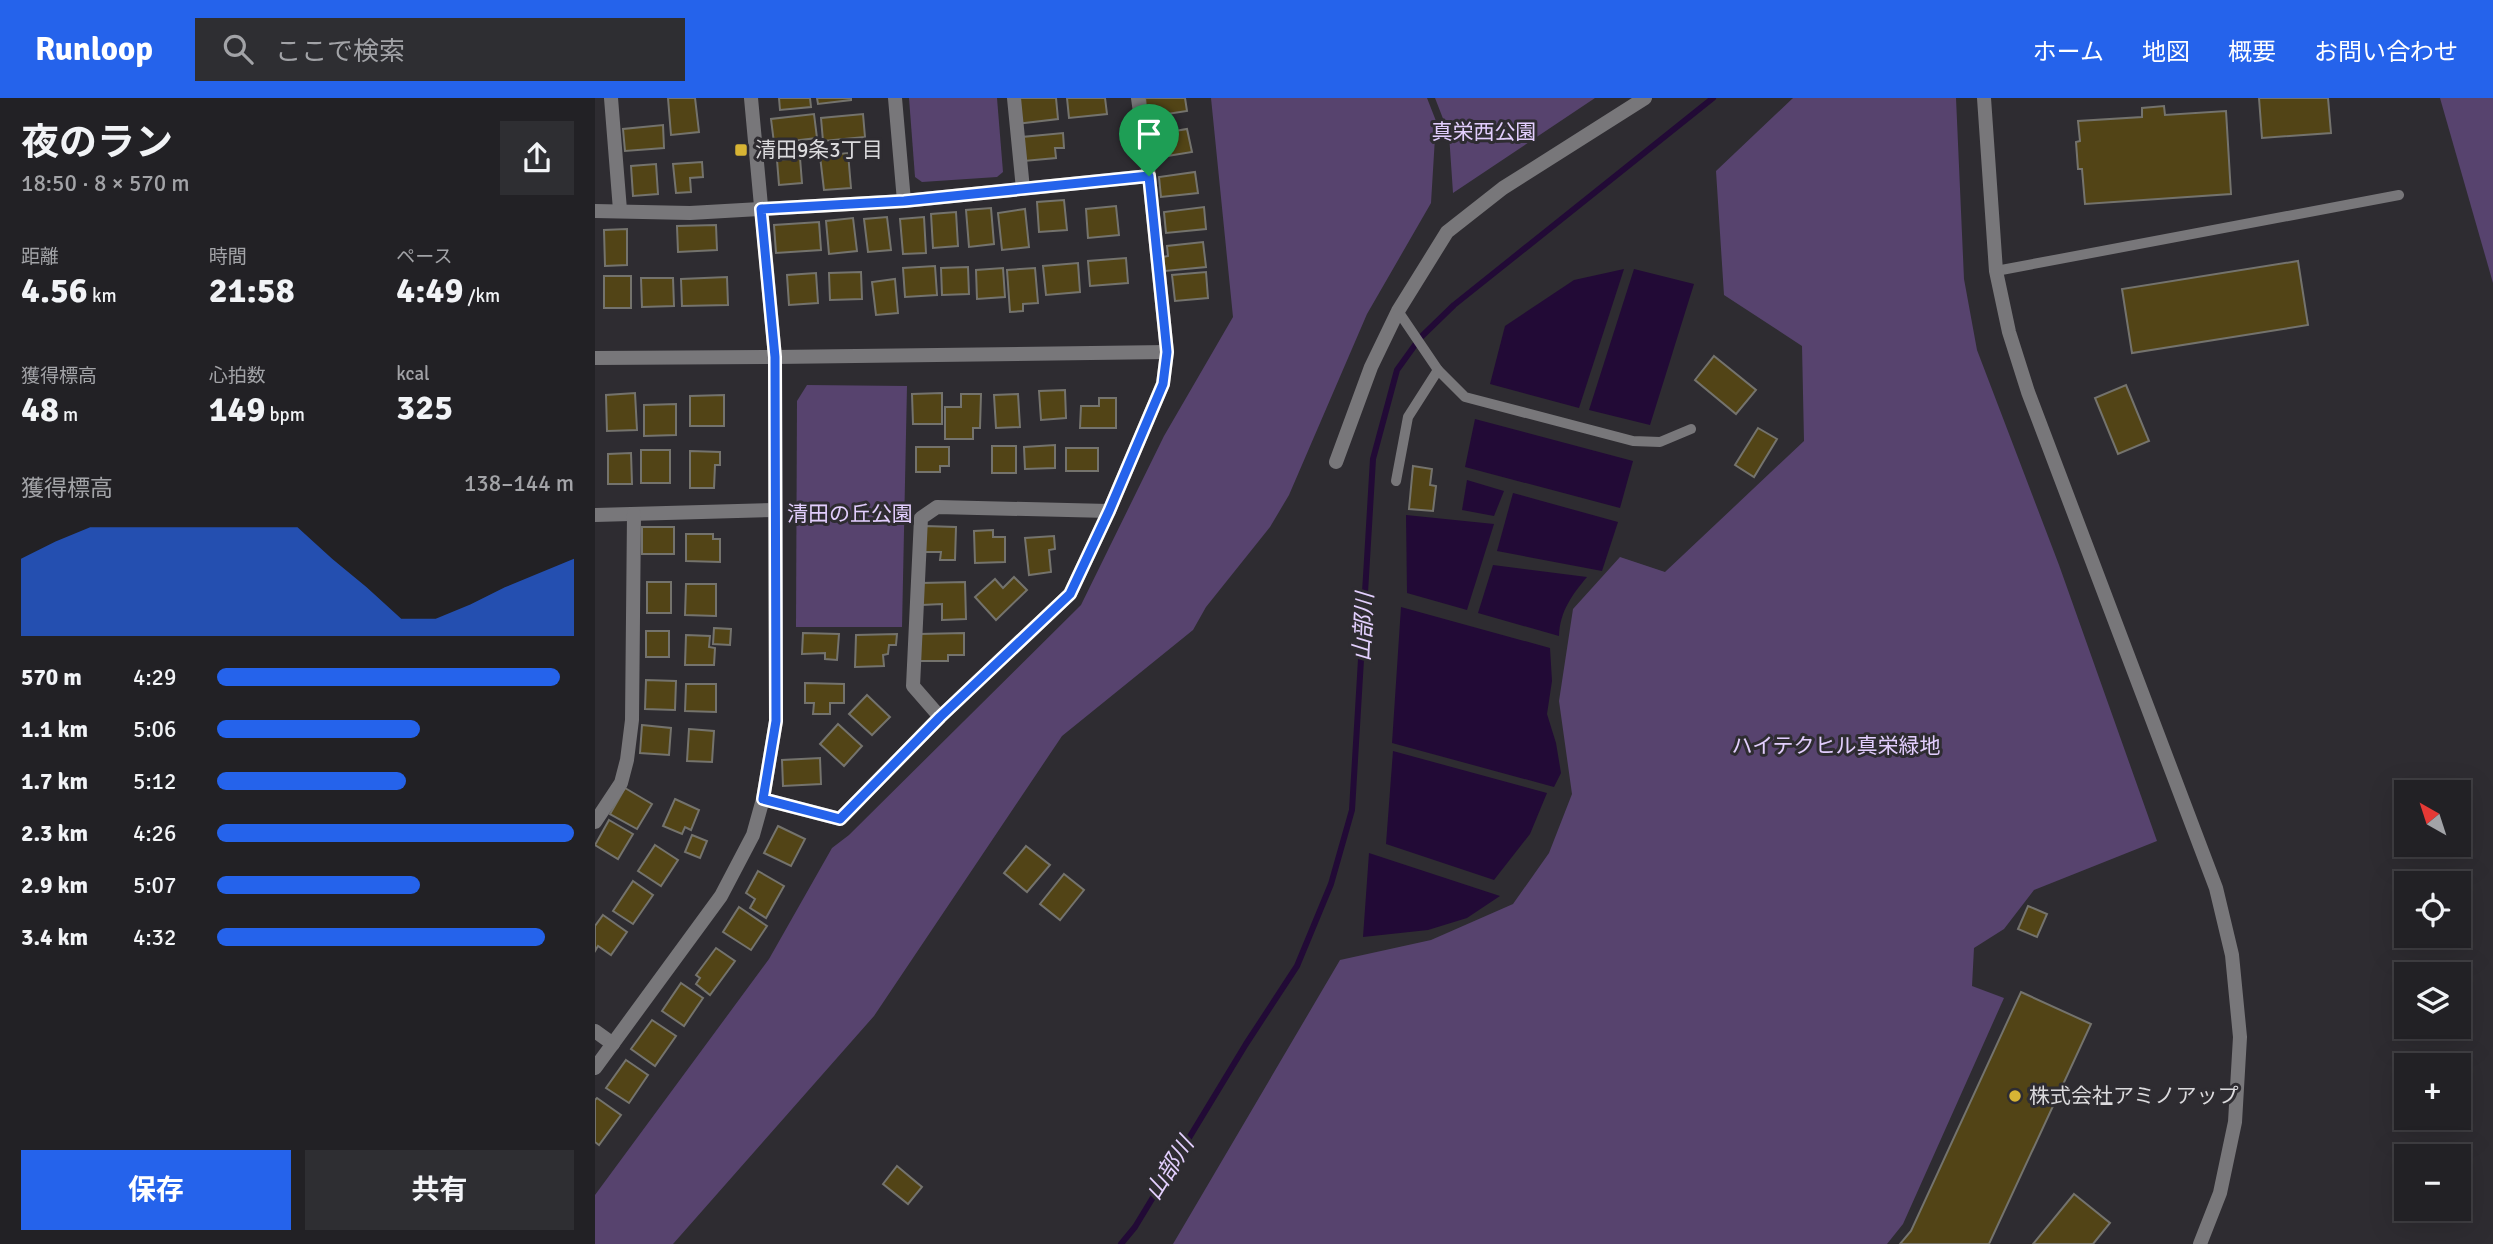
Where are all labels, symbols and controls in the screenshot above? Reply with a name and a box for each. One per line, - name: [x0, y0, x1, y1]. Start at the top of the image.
- search box: [195, 18, 685, 81]
- text: Runloop: [35, 29, 153, 70]
- icon: search: [219, 30, 257, 68]
- text: ここで検索: [275, 36, 405, 68]
- text: ホーム: [2033, 37, 2104, 67]
- text: 地図: [2142, 37, 2190, 67]
- text: 概要: [2228, 37, 2276, 67]
- text: お問い合わせ: [2314, 37, 2458, 67]
- pin: [1119, 104, 1179, 176]
- icon: arrive: [1130, 115, 1168, 153]
- text: 夜のラン: [21, 119, 173, 166]
- park label: 真栄西公園: [1432, 119, 1537, 145]
- button: share: [500, 121, 574, 195]
- place label: 清田9条3丁目: [755, 137, 883, 163]
- marker: 清田9条3丁目: [733, 142, 749, 158]
- text: 18:50 · 8 × 570 m: [21, 169, 190, 198]
- text: 距離: [21, 245, 59, 269]
- text: 時間: [209, 245, 247, 269]
- text: ペース: [396, 245, 452, 269]
- text: 4.56: [21, 269, 88, 312]
- text: 21:58: [209, 269, 295, 312]
- text: 4:49: [396, 269, 463, 312]
- text: km: [88, 284, 117, 308]
- text: /km: [463, 284, 500, 308]
- text: kcal: [396, 362, 430, 386]
- text: 獲得標高: [21, 364, 97, 388]
- text: 心拍数: [209, 364, 266, 388]
- text: 325: [396, 386, 453, 429]
- text: 48: [21, 388, 59, 431]
- text: 149: [209, 388, 265, 431]
- text: m: [59, 403, 78, 427]
- text: bpm: [265, 403, 305, 427]
- text: 138–144 m: [464, 469, 574, 498]
- text: 獲得標高: [21, 474, 113, 503]
- park label: 清田の丘公園: [787, 501, 913, 527]
- water label: 山部川: [1347, 589, 1380, 662]
- text: 570 m: [21, 663, 82, 692]
- text: 4:29: [133, 663, 176, 692]
- text: 1.1 km: [21, 715, 88, 744]
- text: 5:06: [133, 715, 176, 744]
- park label: ハイテクヒル真栄緑地: [1731, 733, 1941, 759]
- text: 1.7 km: [21, 767, 88, 796]
- text: 5:12: [133, 767, 176, 796]
- north arrow: [2394, 780, 2471, 858]
- map controls: [2394, 780, 2471, 1221]
- text: 2.3 km: [21, 819, 88, 848]
- text: 4:26: [133, 819, 176, 848]
- text: 2.9 km: [21, 871, 88, 900]
- text: 5:07: [133, 871, 176, 900]
- button: locate: [2394, 871, 2471, 948]
- text: 3.4 km: [21, 923, 88, 952]
- text: 4:32: [133, 923, 176, 952]
- button: layers: [2394, 962, 2471, 1039]
- button: +: [2394, 1053, 2471, 1130]
- place label: 株式会社アミノアップ: [2029, 1083, 2239, 1109]
- marker: 株式会社アミノアップ: [2007, 1088, 2023, 1104]
- water label: 山部川: [1139, 1129, 1202, 1205]
- button: −: [2394, 1144, 2471, 1221]
- button: 保存: [21, 1150, 291, 1230]
- button: 共有: [305, 1150, 574, 1230]

